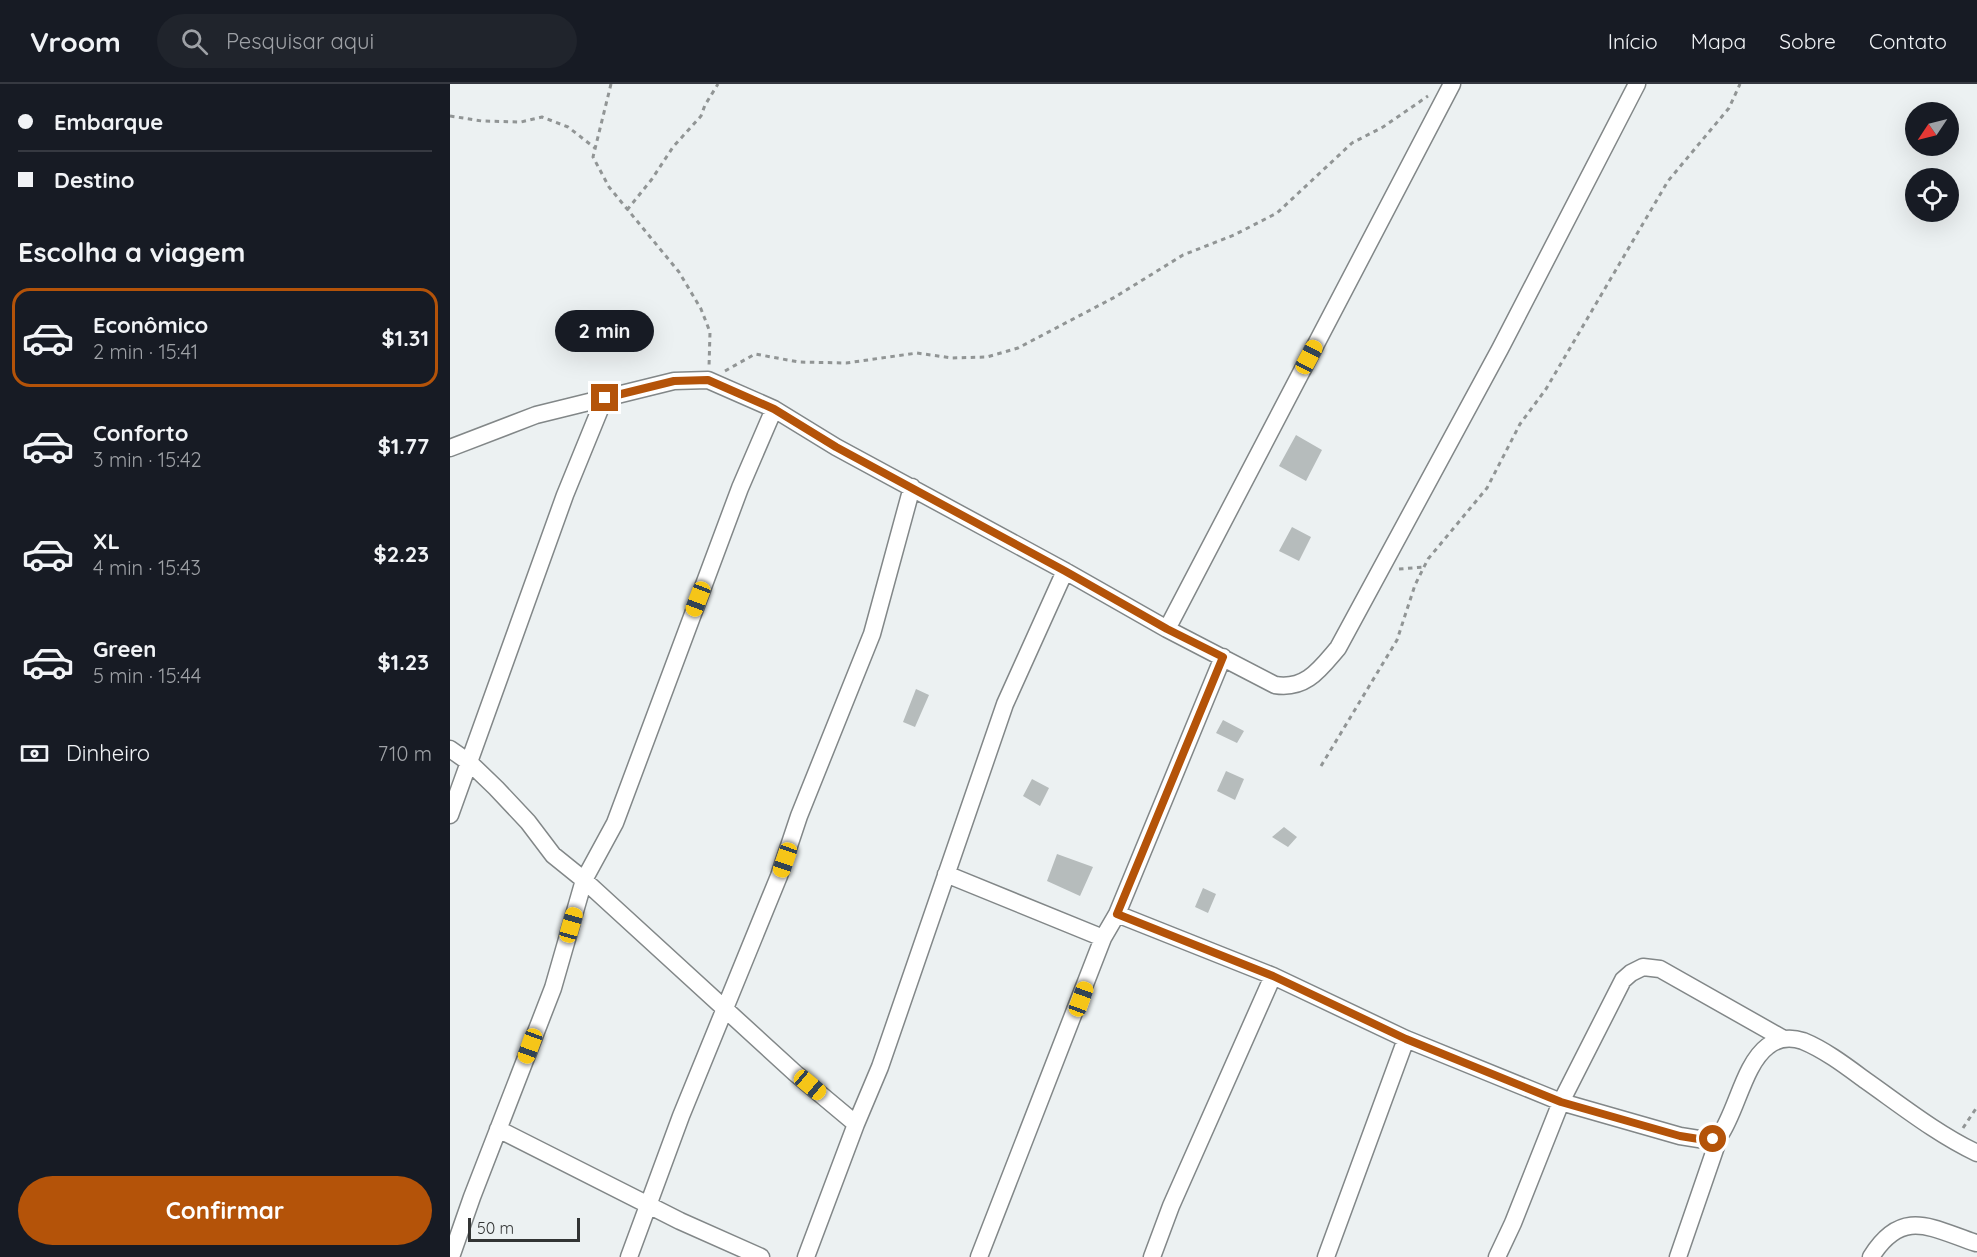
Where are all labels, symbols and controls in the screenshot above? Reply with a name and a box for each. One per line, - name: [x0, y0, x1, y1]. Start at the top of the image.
- search box: [157, 14, 577, 68]
- text: Vroom: [30, 24, 121, 59]
- icon: search: [178, 25, 211, 58]
- text: Pesquisar aqui: [226, 27, 374, 55]
- text: Início: [1608, 28, 1658, 54]
- text: Mapa: [1691, 28, 1746, 54]
- text: Sobre: [1779, 28, 1836, 54]
- text: Contato: [1869, 28, 1947, 54]
- north arrow: [1905, 102, 1959, 156]
- map controls: [1905, 102, 1959, 222]
- text: Embarque: [54, 108, 163, 136]
- text: Destino: [54, 166, 135, 194]
- button: locate: [1905, 168, 1959, 222]
- text: Escolha a viagem: [18, 235, 246, 269]
- icon: car: [21, 311, 75, 365]
- text: Econômico: [93, 311, 208, 339]
- callout: 2 min: [556, 311, 654, 353]
- text: 2 min: [578, 318, 631, 343]
- text: $1.31: [381, 324, 429, 352]
- car: [1293, 337, 1325, 377]
- text: 2 min · 15:41: [93, 339, 198, 364]
- route end: [591, 384, 618, 411]
- icon: car: [21, 419, 75, 473]
- text: Conforto: [93, 419, 188, 447]
- text: $1.77: [378, 432, 429, 460]
- text: 3 min · 15:42: [93, 447, 202, 472]
- icon: car: [21, 527, 75, 581]
- text: XL: [93, 527, 120, 555]
- text: $2.23: [374, 540, 429, 568]
- text: 4 min · 15:43: [93, 555, 201, 580]
- car: [683, 579, 713, 619]
- icon: car: [21, 635, 75, 689]
- text: Green: [93, 635, 156, 663]
- text: $1.23: [377, 648, 429, 676]
- text: 5 min · 15:44: [93, 663, 201, 688]
- icon: cash: [18, 737, 51, 770]
- text: Dinheiro: [66, 739, 150, 767]
- text: 710 m: [378, 741, 432, 766]
- car: [771, 840, 799, 880]
- car: [557, 905, 585, 945]
- car: [1066, 979, 1096, 1019]
- car: [515, 1026, 545, 1066]
- car: [790, 1067, 830, 1103]
- route start: [1699, 1125, 1726, 1152]
- button: Confirmar: [18, 1176, 432, 1245]
- scale bar: [468, 1215, 580, 1242]
- text: 50 m: [477, 1218, 514, 1238]

